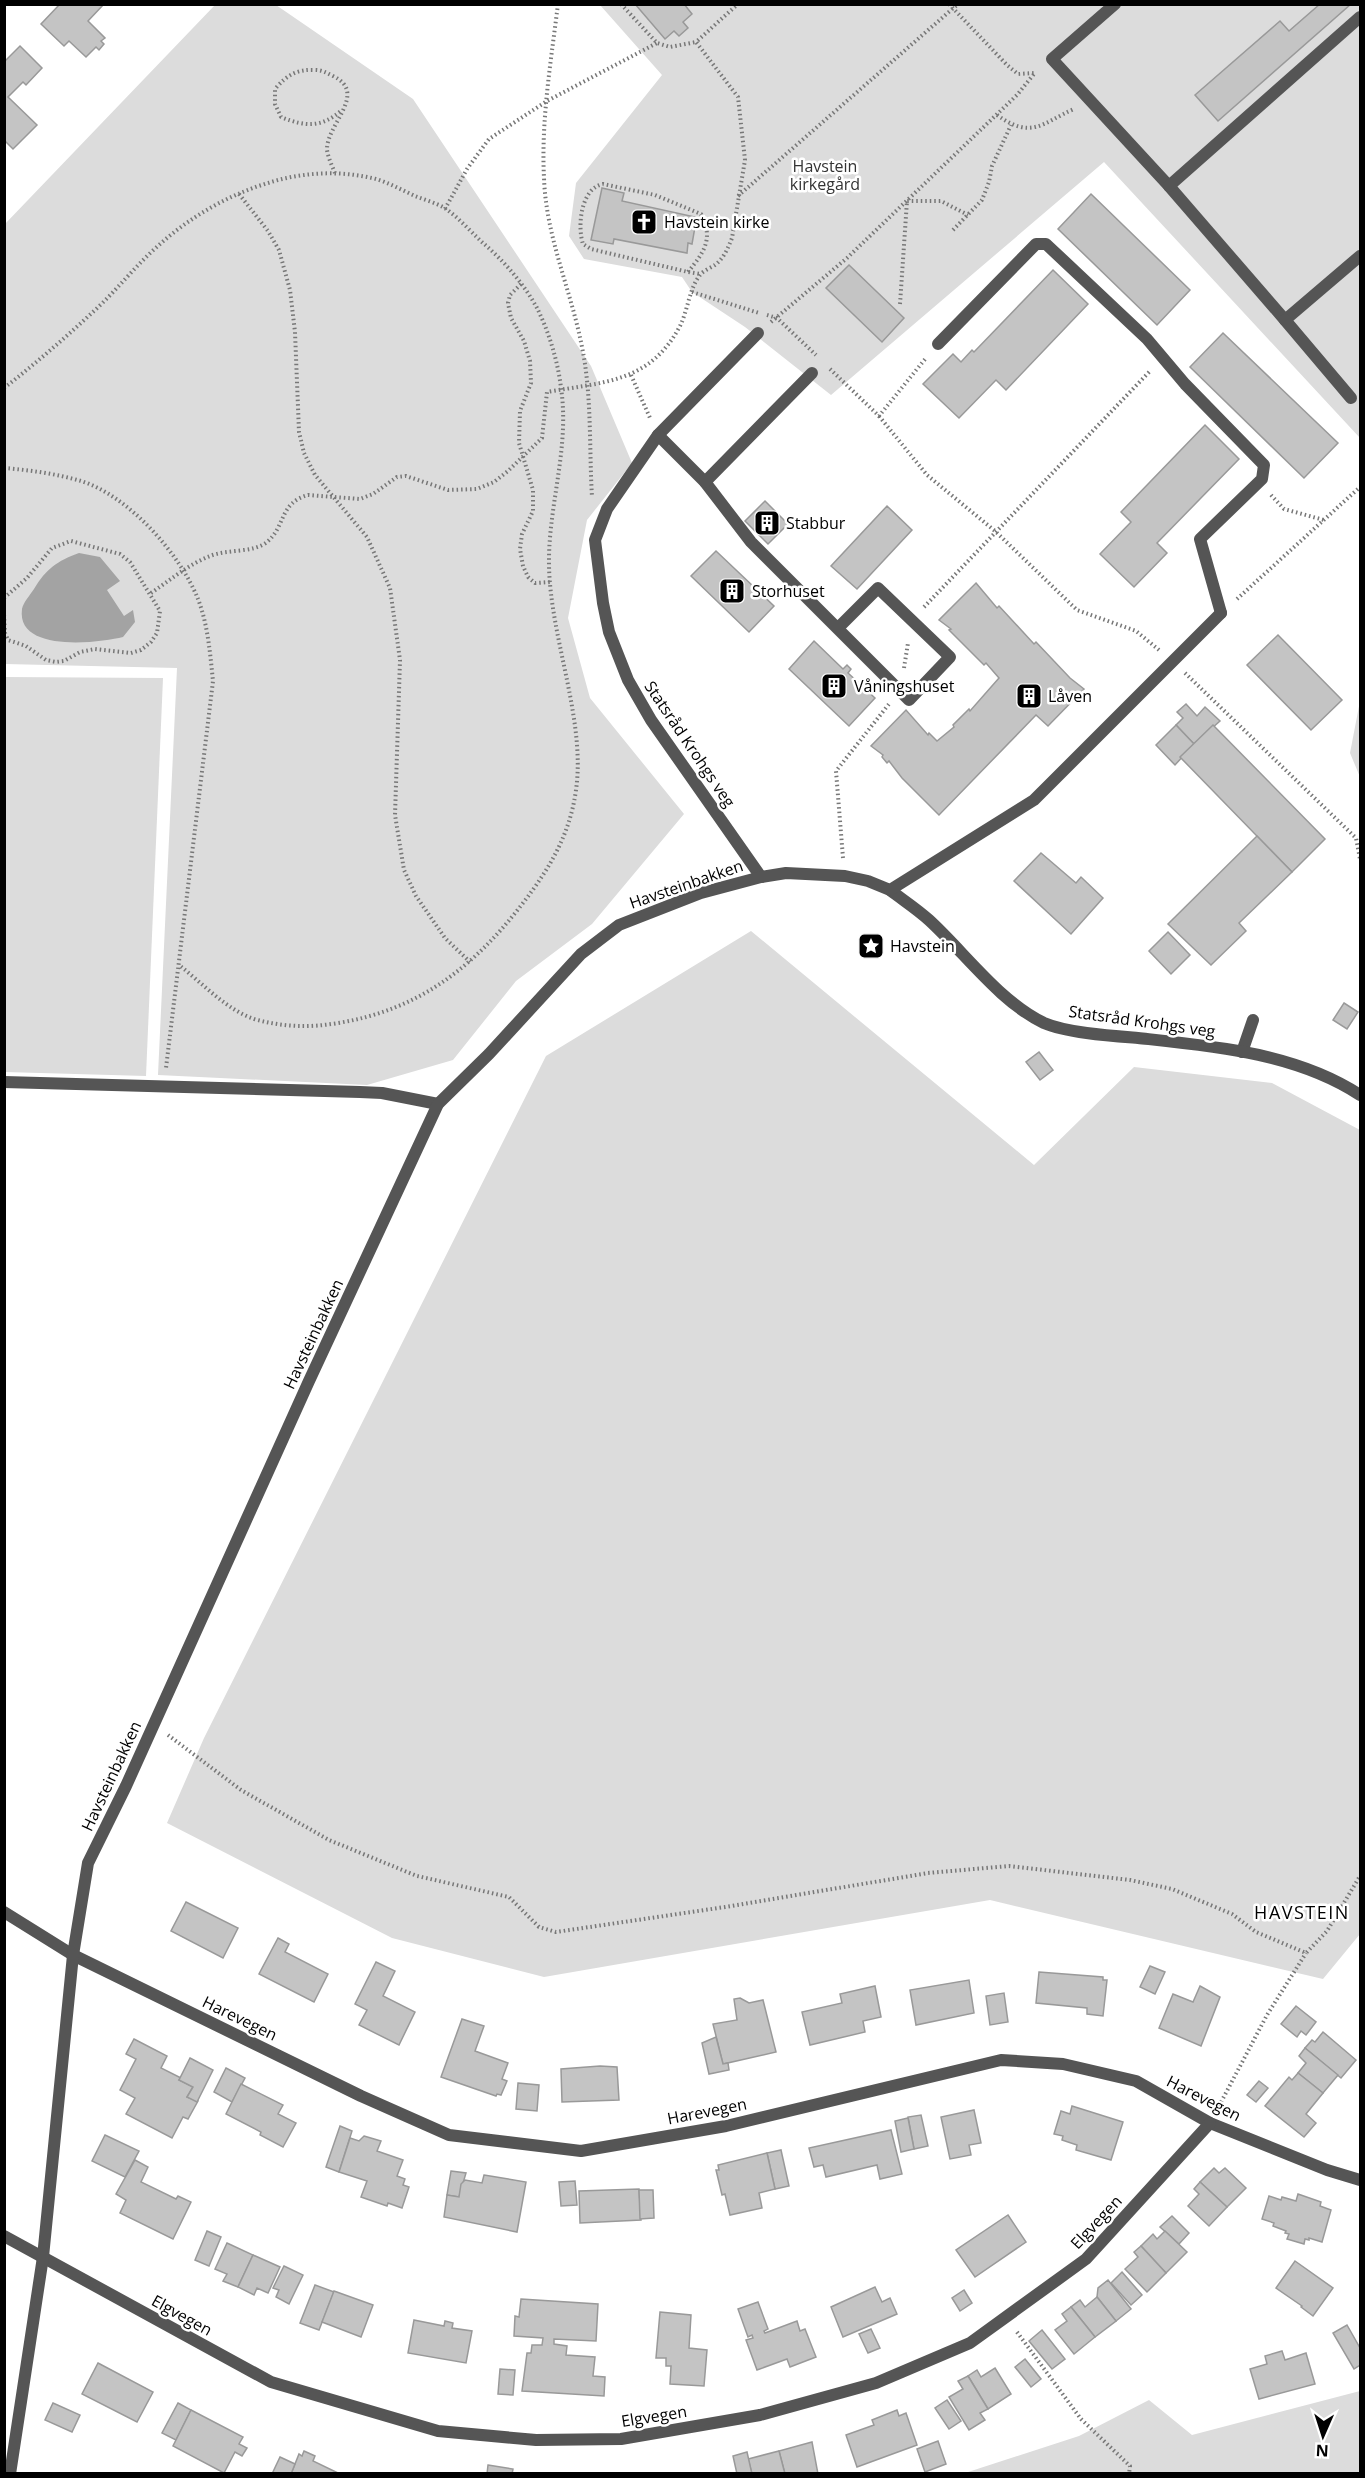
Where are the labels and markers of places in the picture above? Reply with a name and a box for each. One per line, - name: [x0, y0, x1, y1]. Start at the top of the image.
- church icon: Havstein kirke: [629, 207, 659, 237]
- place label: Havstein kirke: [664, 211, 769, 233]
- building icon: Stabbur: [752, 508, 782, 538]
- place label: Stabbur: [786, 512, 846, 534]
- building icon: Storhuset: [717, 576, 747, 606]
- place label: Storhuset: [752, 580, 825, 602]
- building icon: Våningshuset: [819, 671, 849, 701]
- place label: Våningshuset: [854, 675, 955, 697]
- building icon: Låven: [1014, 681, 1044, 711]
- place label: Låven: [1048, 685, 1092, 707]
- place icon: Havstein: [856, 931, 886, 961]
- place label: Havstein: [890, 935, 955, 957]

